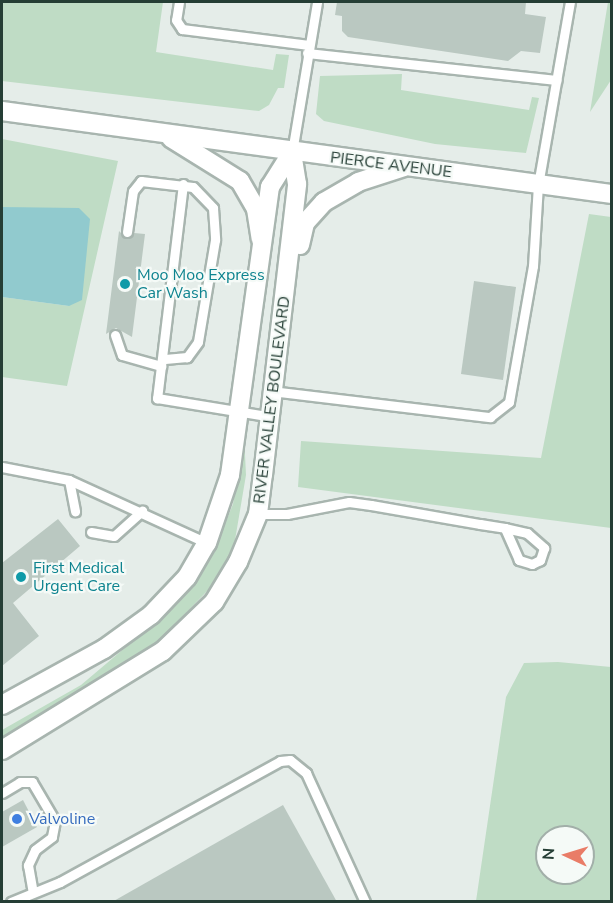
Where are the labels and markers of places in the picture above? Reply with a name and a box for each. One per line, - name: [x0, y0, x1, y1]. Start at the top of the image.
- place label: Moo Moo Express Car Wash: [137, 265, 265, 303]
- marker: Moo Moo Express Car Wash: [118, 277, 132, 291]
- place label: First Medical Urgent Care: [33, 558, 124, 596]
- marker: First Medical Urgent Care: [14, 570, 28, 584]
- place label: Valvoline: [29, 809, 95, 829]
- marker: Valvoline: [10, 812, 24, 826]

